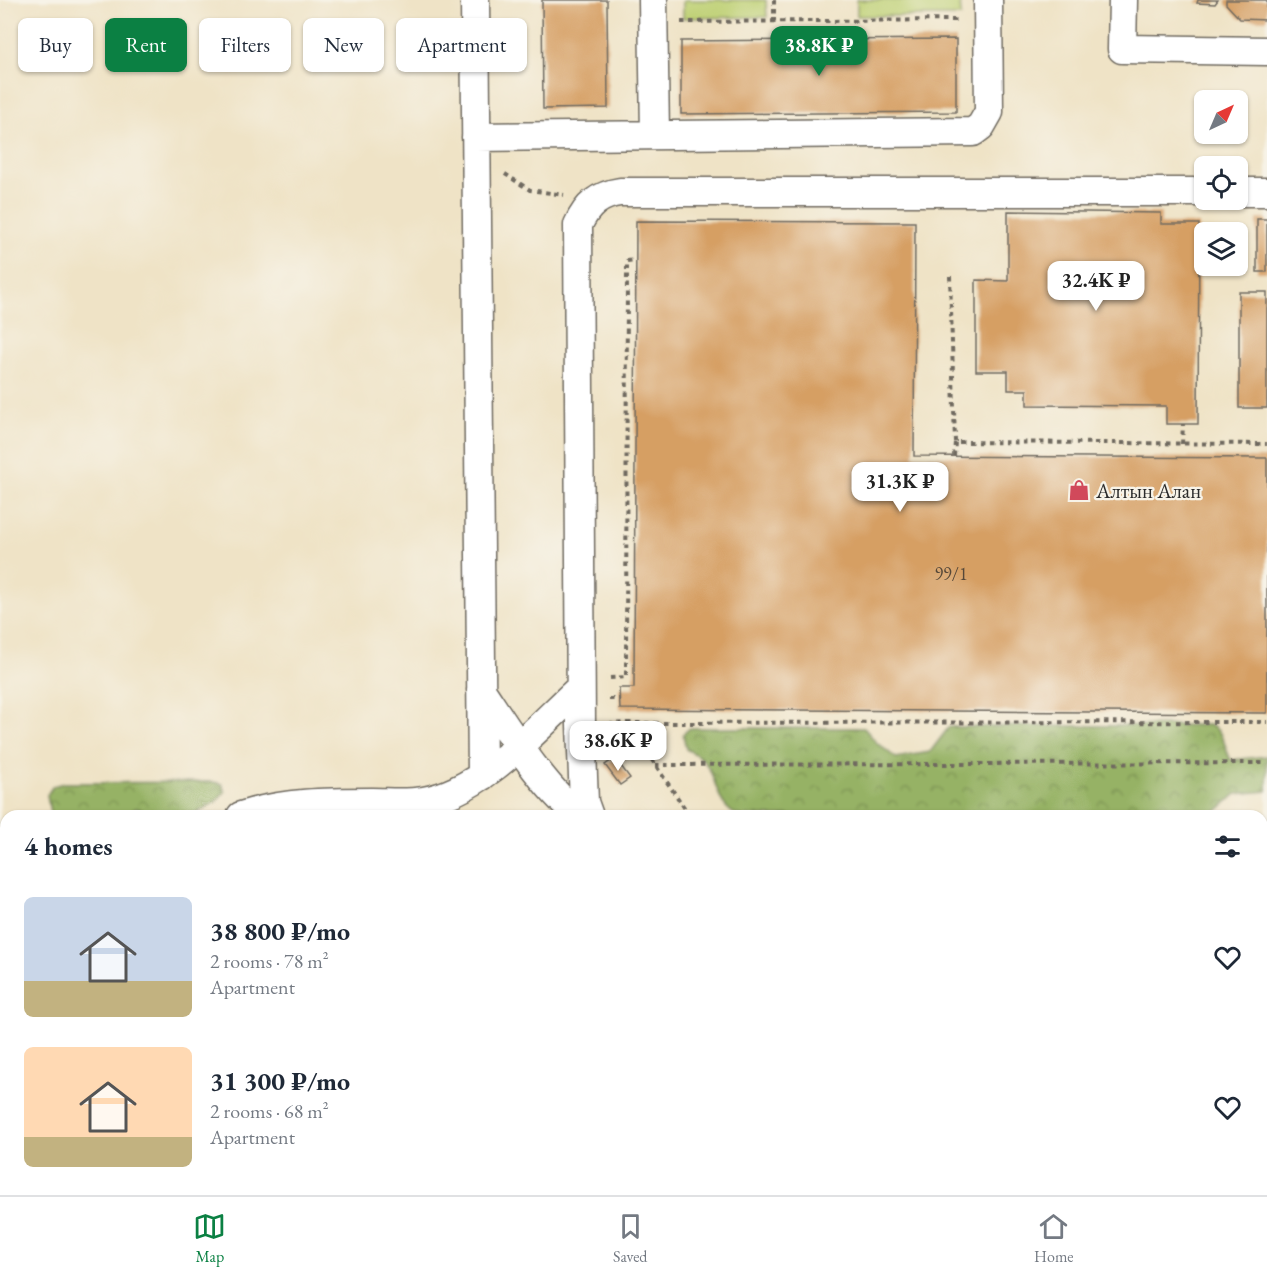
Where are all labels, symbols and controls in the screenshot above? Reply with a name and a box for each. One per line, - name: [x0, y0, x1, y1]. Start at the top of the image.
- chip: Buy: [18, 18, 93, 72]
- chip: Rent: [105, 18, 187, 72]
- chip: Filters: [199, 18, 291, 72]
- chip: New: [303, 18, 384, 72]
- chip: Apartment: [396, 18, 527, 72]
- pin: 38.8K ₽: [764, 26, 874, 77]
- text: 38.8K ₽: [785, 32, 853, 58]
- north arrow: [1194, 90, 1248, 144]
- map controls: [1194, 90, 1248, 276]
- button: locate: [1194, 156, 1248, 210]
- button: layers: [1194, 222, 1248, 276]
- pin: 32.4K ₽: [1041, 261, 1151, 312]
- text: 32.4K ₽: [1062, 267, 1130, 293]
- pin: 31.3K ₽: [845, 462, 955, 513]
- text: 31.3K ₽: [866, 468, 934, 494]
- place label: Алтын Алан: [1095, 477, 1201, 504]
- shop icon: Алтын Алан: [1067, 478, 1091, 502]
- house number: 99/1: [934, 562, 968, 585]
- pin: 38.6K ₽: [563, 721, 673, 772]
- text: 38.6K ₽: [584, 727, 652, 753]
- text: 4 homes: [24, 829, 113, 863]
- icon: filters: [1211, 830, 1244, 863]
- text: 38 800 ₽/mo: [210, 914, 350, 948]
- icon: home: [72, 921, 144, 993]
- icon: heart: [1211, 941, 1244, 974]
- text: 2 rooms · 78 m²: [210, 948, 329, 974]
- text: Apartment: [210, 974, 295, 1000]
- text: 31 300 ₽/mo: [210, 1064, 350, 1098]
- icon: home: [72, 1071, 144, 1143]
- icon: heart: [1211, 1091, 1244, 1124]
- text: 2 rooms · 68 m²: [210, 1098, 329, 1124]
- text: Apartment: [210, 1124, 295, 1150]
- tab: Map: [193, 1210, 226, 1267]
- tab: Saved: [613, 1210, 647, 1267]
- tab: Home: [1034, 1210, 1074, 1267]

